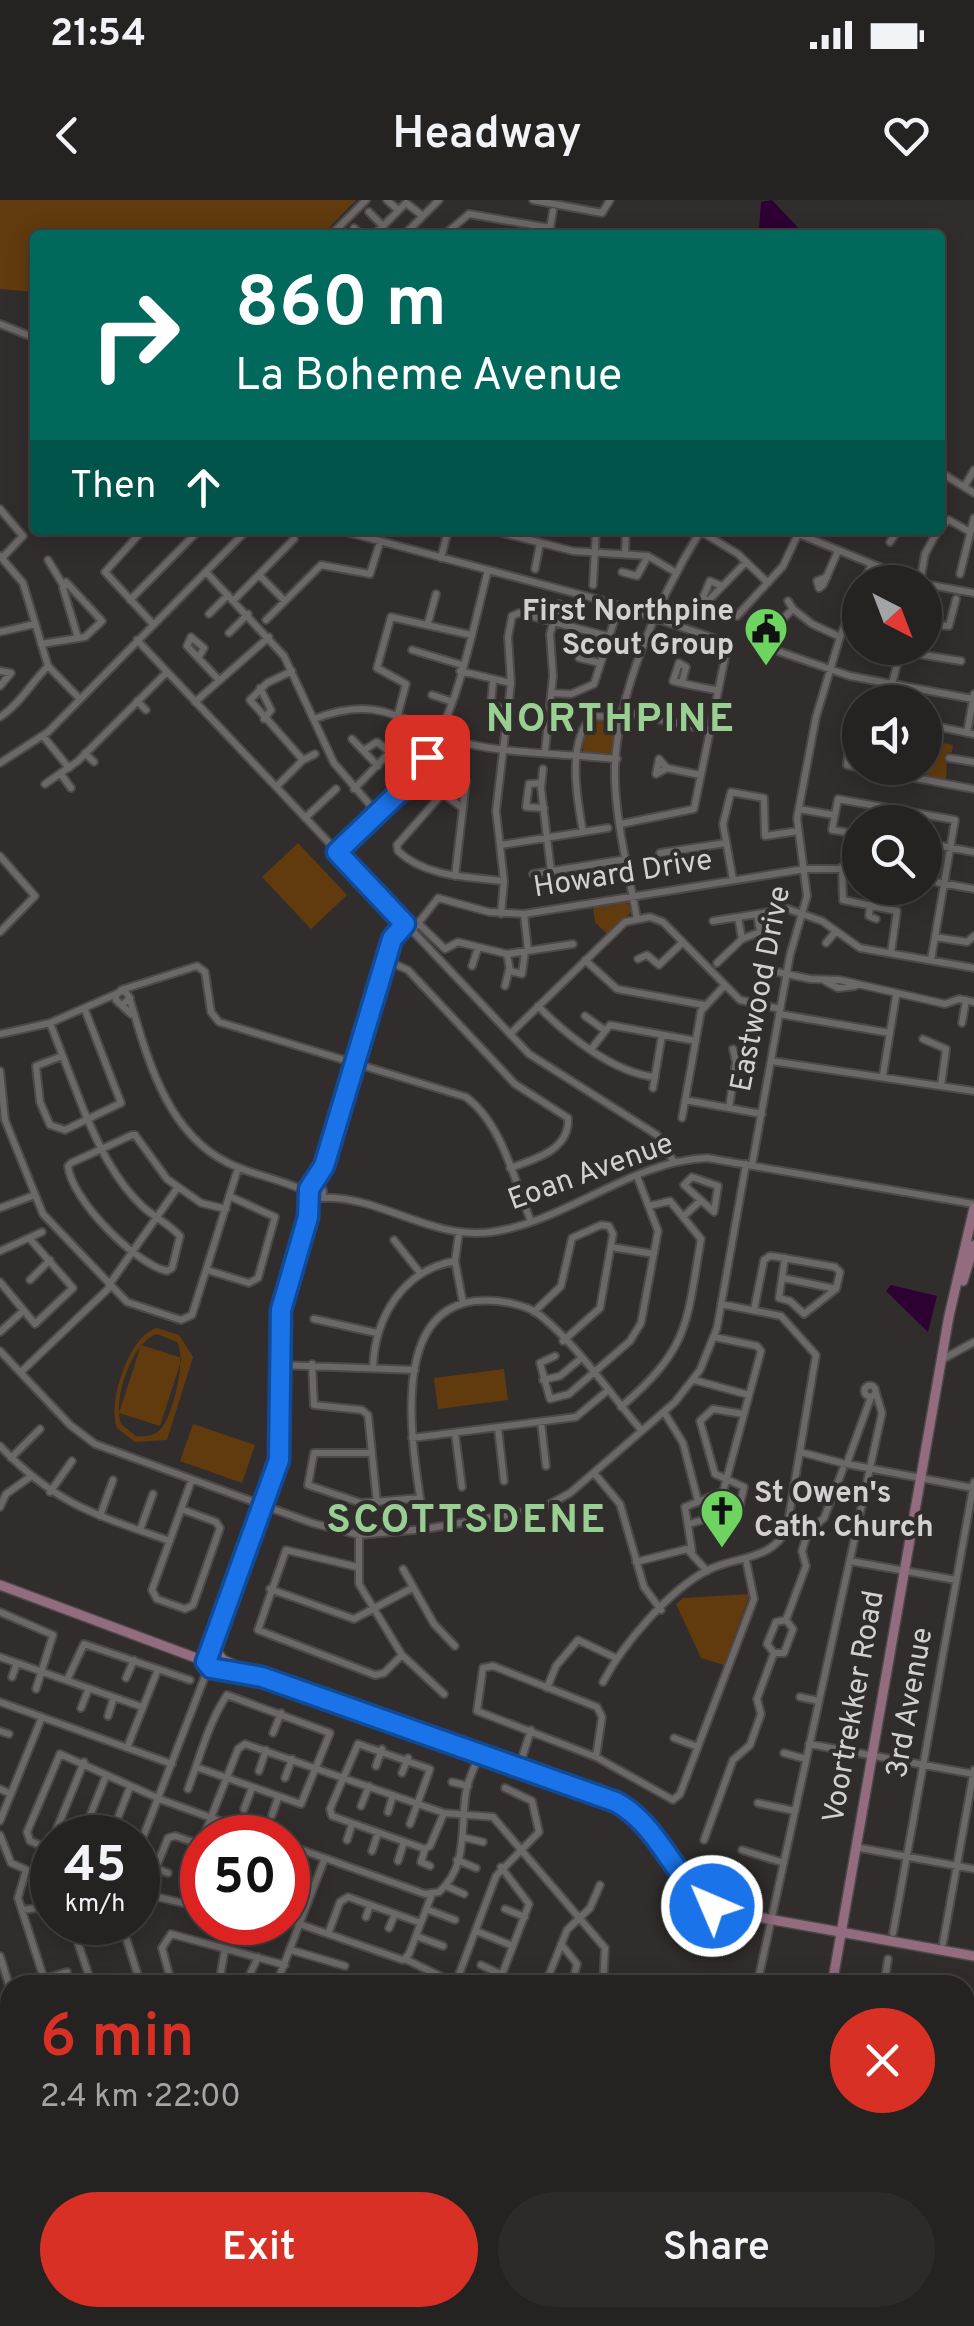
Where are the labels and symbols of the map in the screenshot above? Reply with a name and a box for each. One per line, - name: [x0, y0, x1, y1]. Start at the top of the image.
- north arrow: [842, 565, 942, 665]
- place label: First Northpine Scout Group: [522, 594, 734, 665]
- public building icon: First Northpine Scout Group: [743, 606, 789, 667]
- district label: NORTHPINE: [486, 696, 736, 746]
- pin: [385, 715, 470, 800]
- street label: Howard Drive: [531, 843, 715, 907]
- street label: Eastwood Drive: [724, 883, 800, 1095]
- street label: Eoan Avenue: [503, 1126, 679, 1220]
- place label: St Owen's Cath. Church: [754, 1476, 934, 1547]
- church icon: St Owen's Cath. Church: [699, 1488, 745, 1549]
- district label: SCOTTSDENE: [326, 1497, 608, 1547]
- street label: Voortrekker Road: [816, 1588, 894, 1826]
- street label: 3rd Avenue: [880, 1625, 942, 1781]
- speed limit sign: 50: [180, 1815, 310, 1945]
- position arrow: [660, 1854, 764, 1958]

